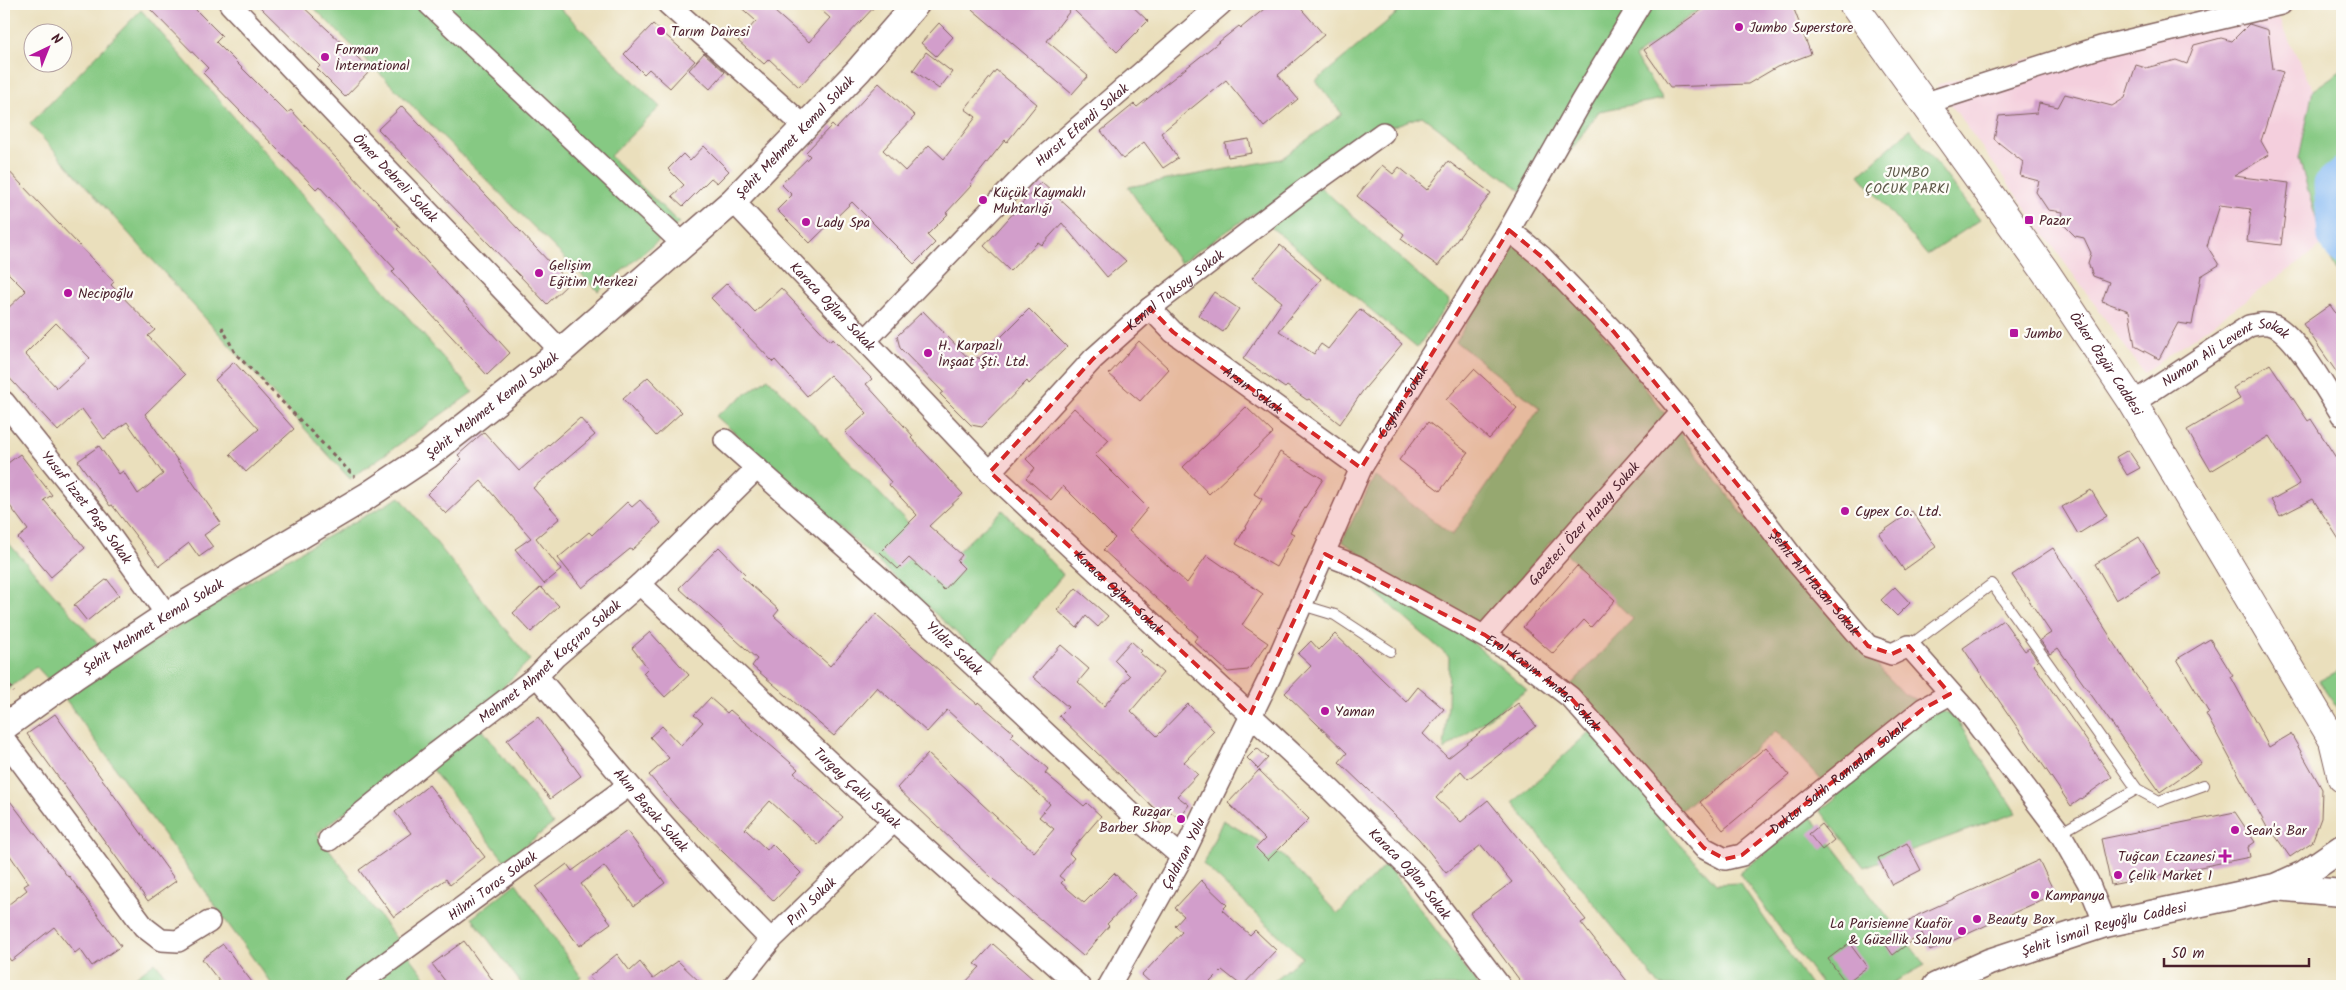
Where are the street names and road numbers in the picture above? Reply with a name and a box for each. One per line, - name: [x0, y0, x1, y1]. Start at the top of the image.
- street label: Şehit Mehmet Kemal Sokak: [731, 71, 860, 204]
- street label: Hursıt Efendi Sokak: [1030, 78, 1134, 172]
- street label: Ömer Debreli Sokak: [347, 129, 443, 228]
- street label: Kemal Toksoy Sokak: [1121, 245, 1229, 336]
- street label: Karaca Oğlan Sokak: [784, 257, 880, 357]
- street label: Özker Özgür Caddesi: [2063, 308, 2149, 421]
- street label: Numan Ali Levent Sokak: [2157, 314, 2295, 393]
- street label: Şehit Mehmet Kemal Sokak: [421, 346, 564, 465]
- street label: Arsın Sokak: [1218, 361, 1287, 420]
- street label: Ceyhan Sokak: [1372, 361, 1434, 443]
- street label: Yusuf İzzet Paşa Sokak: [35, 446, 137, 569]
- street label: Gazeteci Özer Hatay Sokak: [1523, 457, 1646, 591]
- street label: Şehit Ali Hasan Sokak: [1764, 526, 1865, 641]
- street label: Karaca Oğlan Sokak: [1068, 545, 1169, 641]
- street label: Şehit Mehmet Kemal Sokak: [78, 573, 229, 680]
- street label: Mehmet Ahmet Koççıno Sokak: [474, 595, 627, 729]
- street label: Yıldız Sokak: [921, 616, 988, 681]
- street label: Erol Kazım Andaç Sokak: [1481, 629, 1606, 737]
- street label: Doktor Salih Ramadan Sokak: [1765, 716, 1912, 841]
- street label: Turgay Çaklı Sokak: [808, 742, 906, 835]
- street label: Akın Başak Sokak: [607, 764, 694, 858]
- street label: Çaldıran Yolu: [1156, 814, 1212, 894]
- street label: Karaca Oğlan Sokak: [1363, 823, 1456, 925]
- street label: Hilmi Toros Sokak: [443, 846, 542, 927]
- street label: Pırıl Sokak: [782, 872, 842, 931]
- street label: Şehit İsmail Reyoğlu Caddesi: [2019, 896, 2189, 963]

